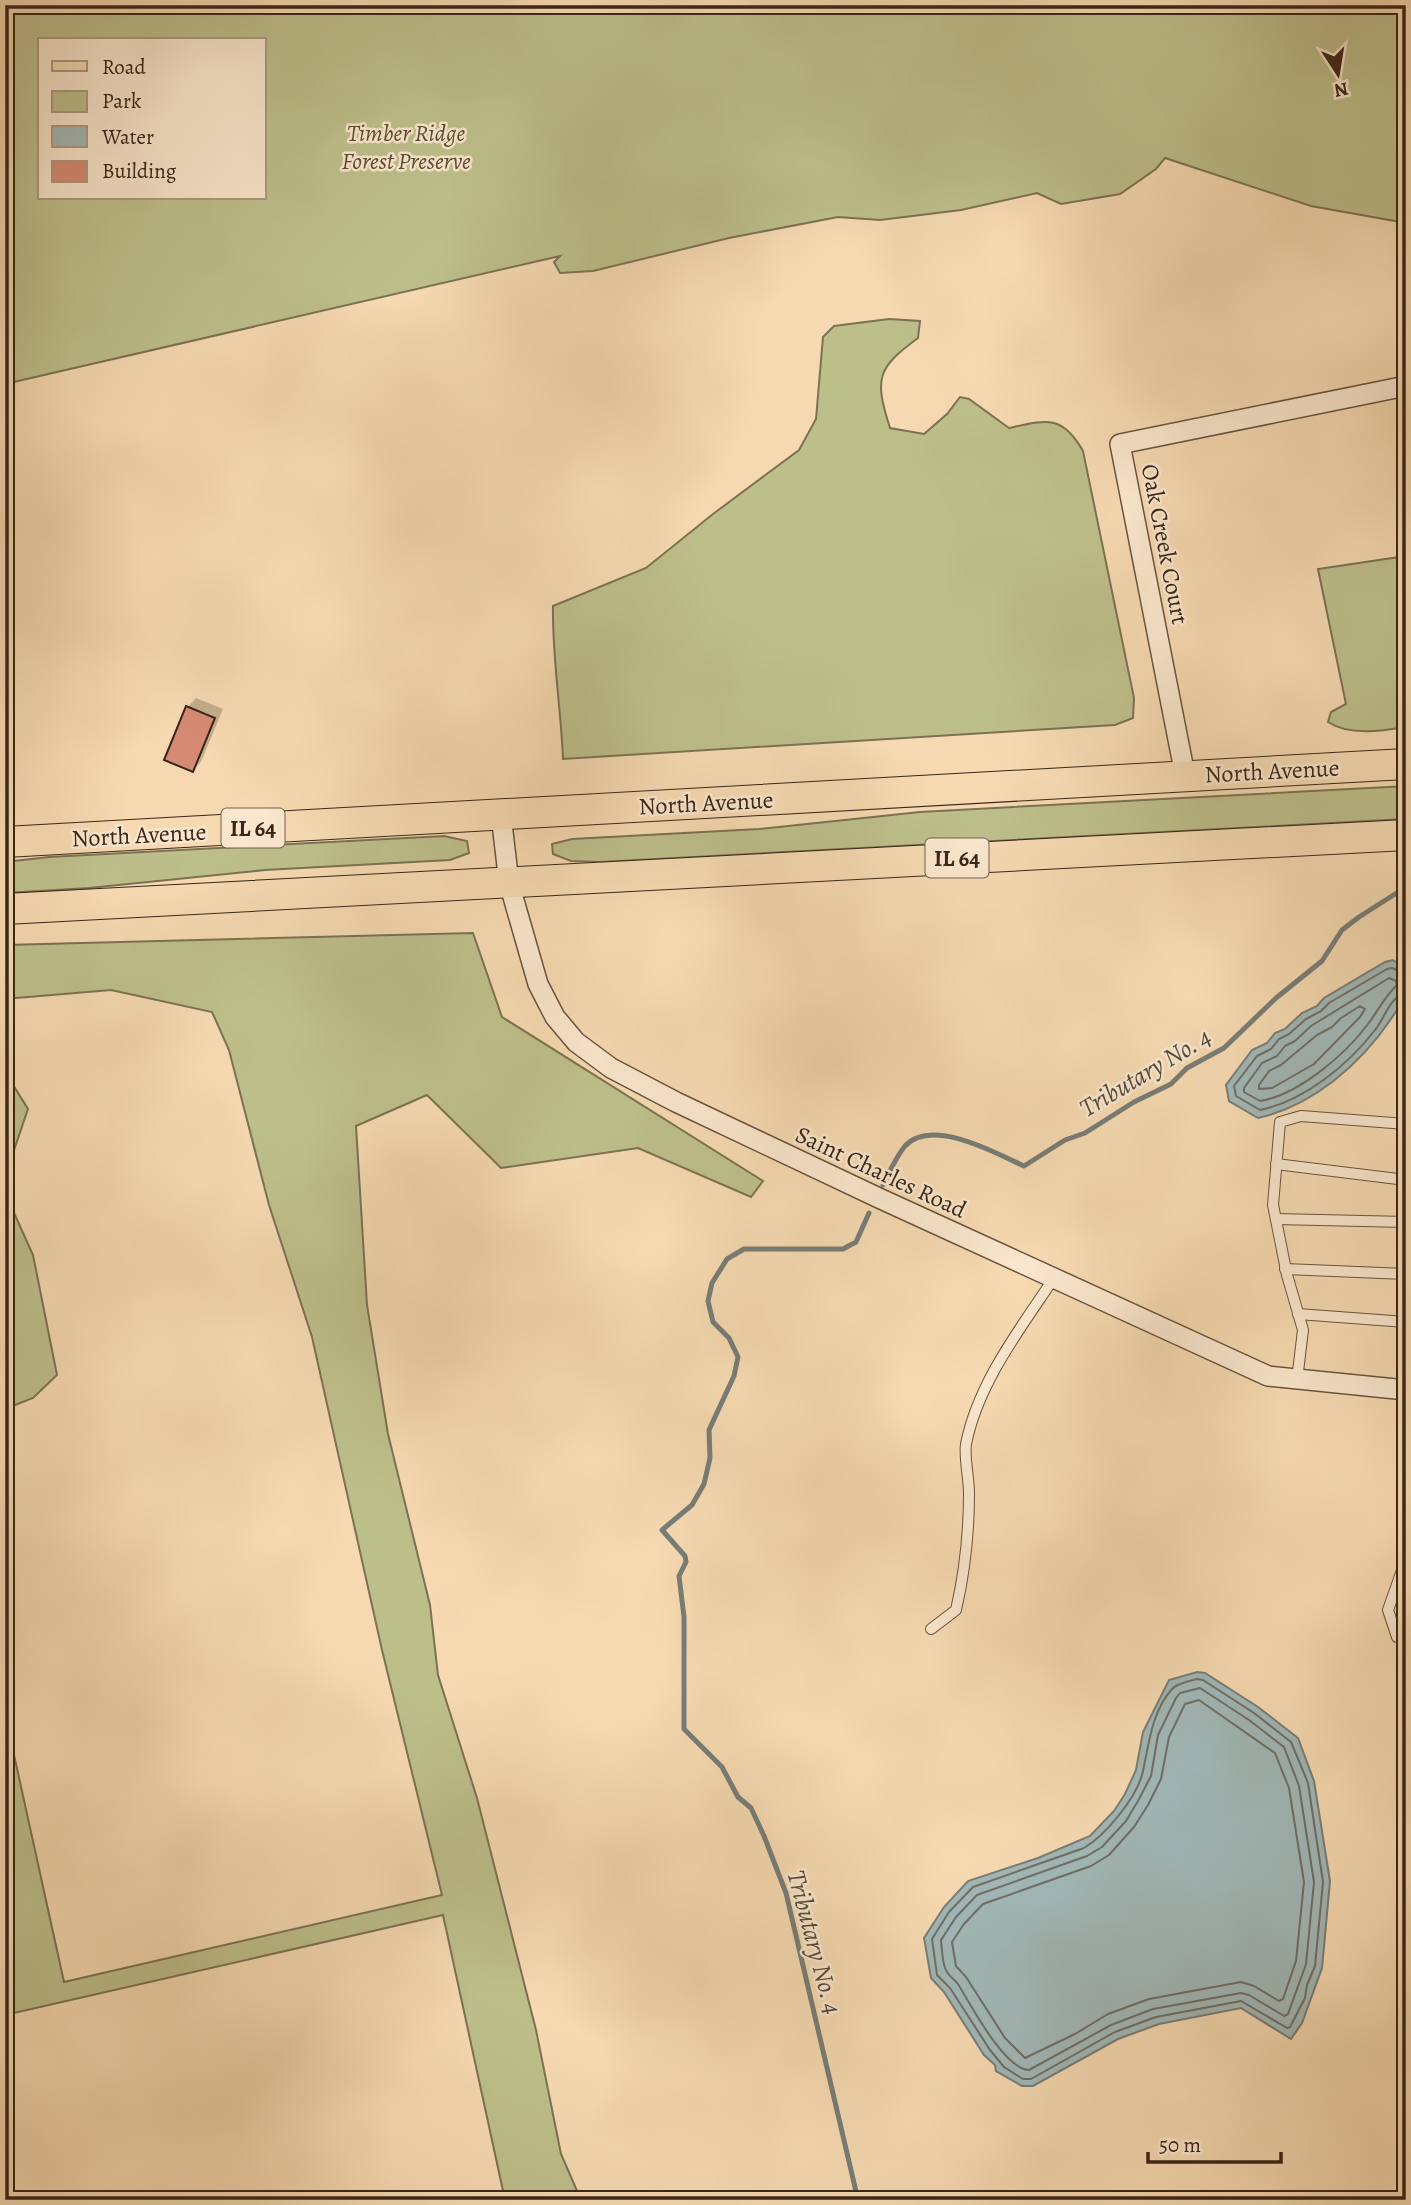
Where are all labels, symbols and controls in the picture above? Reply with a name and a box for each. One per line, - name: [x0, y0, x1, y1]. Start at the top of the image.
- legend: [38, 38, 266, 200]
- north arrow: [1302, 38, 1372, 108]
- text: Road: [102, 53, 146, 81]
- text: N: [1332, 75, 1351, 104]
- text: Park: [102, 87, 142, 115]
- park label: Timber Ridge Forest Preserve: [341, 117, 471, 177]
- text: Water: [101, 123, 154, 151]
- text: Building: [102, 157, 177, 185]
- street label: Oak Creek Court: [1134, 461, 1196, 627]
- street label: North Avenue: [1204, 751, 1340, 791]
- street label: North Avenue: [638, 783, 774, 823]
- road number: IL 64: [222, 808, 284, 848]
- street label: North Avenue: [71, 815, 207, 855]
- road number: IL 64: [926, 838, 988, 878]
- water label: Tributary No. 4: [1073, 1019, 1218, 1126]
- street label: Saint Charles Road: [790, 1118, 972, 1226]
- water label: Tributary No. 4: [778, 1866, 851, 2018]
- scale bar: [1148, 2121, 1282, 2165]
- text: 50 m: [1159, 2131, 1201, 2159]

